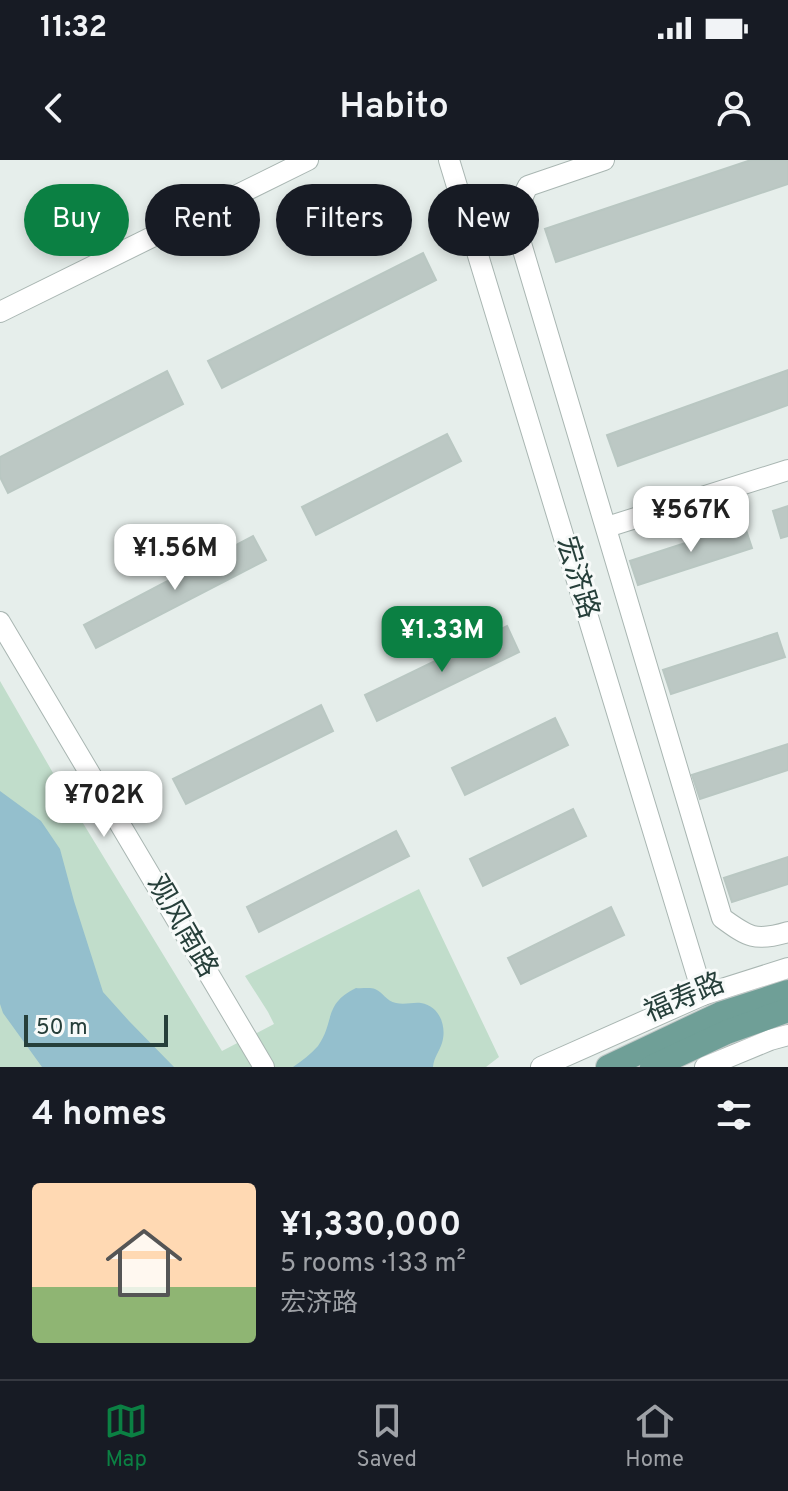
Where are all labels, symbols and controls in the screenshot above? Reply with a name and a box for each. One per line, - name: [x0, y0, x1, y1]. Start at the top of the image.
- text: 11:32: [40, 10, 107, 47]
- text: Habito: [339, 85, 449, 131]
- icon: back: [32, 86, 76, 130]
- icon: person: [712, 86, 756, 130]
- chip: Buy: [24, 184, 129, 256]
- chip: Rent: [145, 184, 260, 256]
- chip: Filters: [276, 184, 412, 256]
- chip: New: [428, 184, 539, 256]
- pin: ¥567K: [635, 486, 747, 554]
- text: ¥567K: [651, 495, 731, 528]
- pin: ¥1.56M: [110, 524, 240, 592]
- text: ¥1.56M: [132, 533, 218, 566]
- street label: 宏济路: [547, 533, 605, 623]
- pin: ¥1.33M: [377, 606, 507, 674]
- text: ¥1.33M: [400, 615, 484, 648]
- pin: ¥702K: [48, 771, 160, 839]
- text: ¥702K: [63, 780, 145, 813]
- street label: 观风南路: [137, 869, 225, 985]
- street label: 福寿路: [639, 966, 731, 1032]
- scale bar: [24, 1011, 168, 1047]
- text: 50 m: [36, 1015, 88, 1042]
- icon: filters: [712, 1093, 756, 1137]
- text: 4 homes: [32, 1094, 167, 1137]
- text: ¥1,330,000: [280, 1205, 461, 1248]
- icon: home: [96, 1215, 192, 1311]
- text: 5 rooms · 133 m²: [280, 1248, 466, 1281]
- text: 宏济路: [280, 1288, 358, 1321]
- tab: Map: [104, 1399, 148, 1474]
- tab: Saved: [357, 1399, 417, 1474]
- tab: Home: [625, 1399, 684, 1474]

